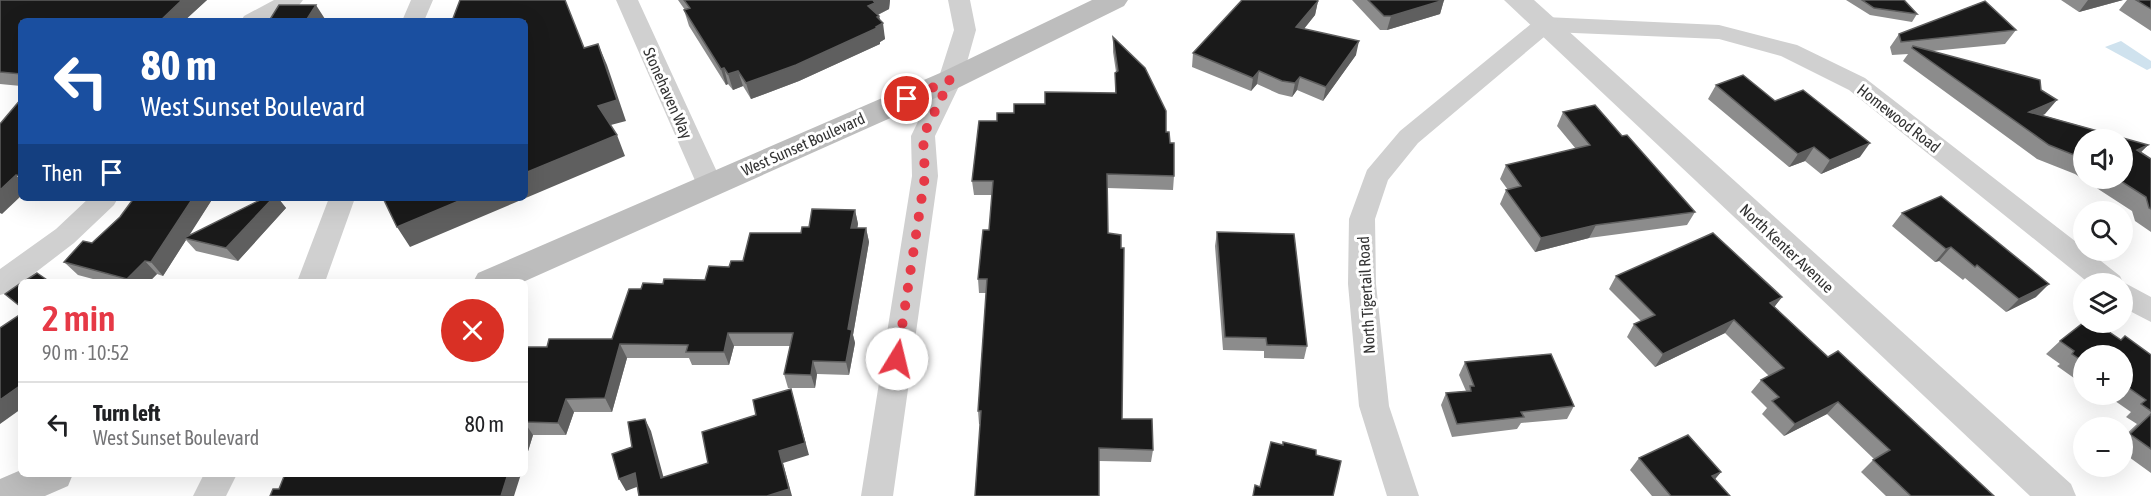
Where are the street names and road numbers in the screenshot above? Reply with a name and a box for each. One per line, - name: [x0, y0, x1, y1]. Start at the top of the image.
- street label: Stonehaven Way: [639, 45, 696, 142]
- street label: Homewood Road: [1854, 80, 1944, 156]
- street label: West Sunset Boulevard: [739, 109, 867, 179]
- street label: North Kenter Avenue: [1736, 200, 1838, 296]
- street label: North Tigertail Road: [1354, 236, 1379, 354]

